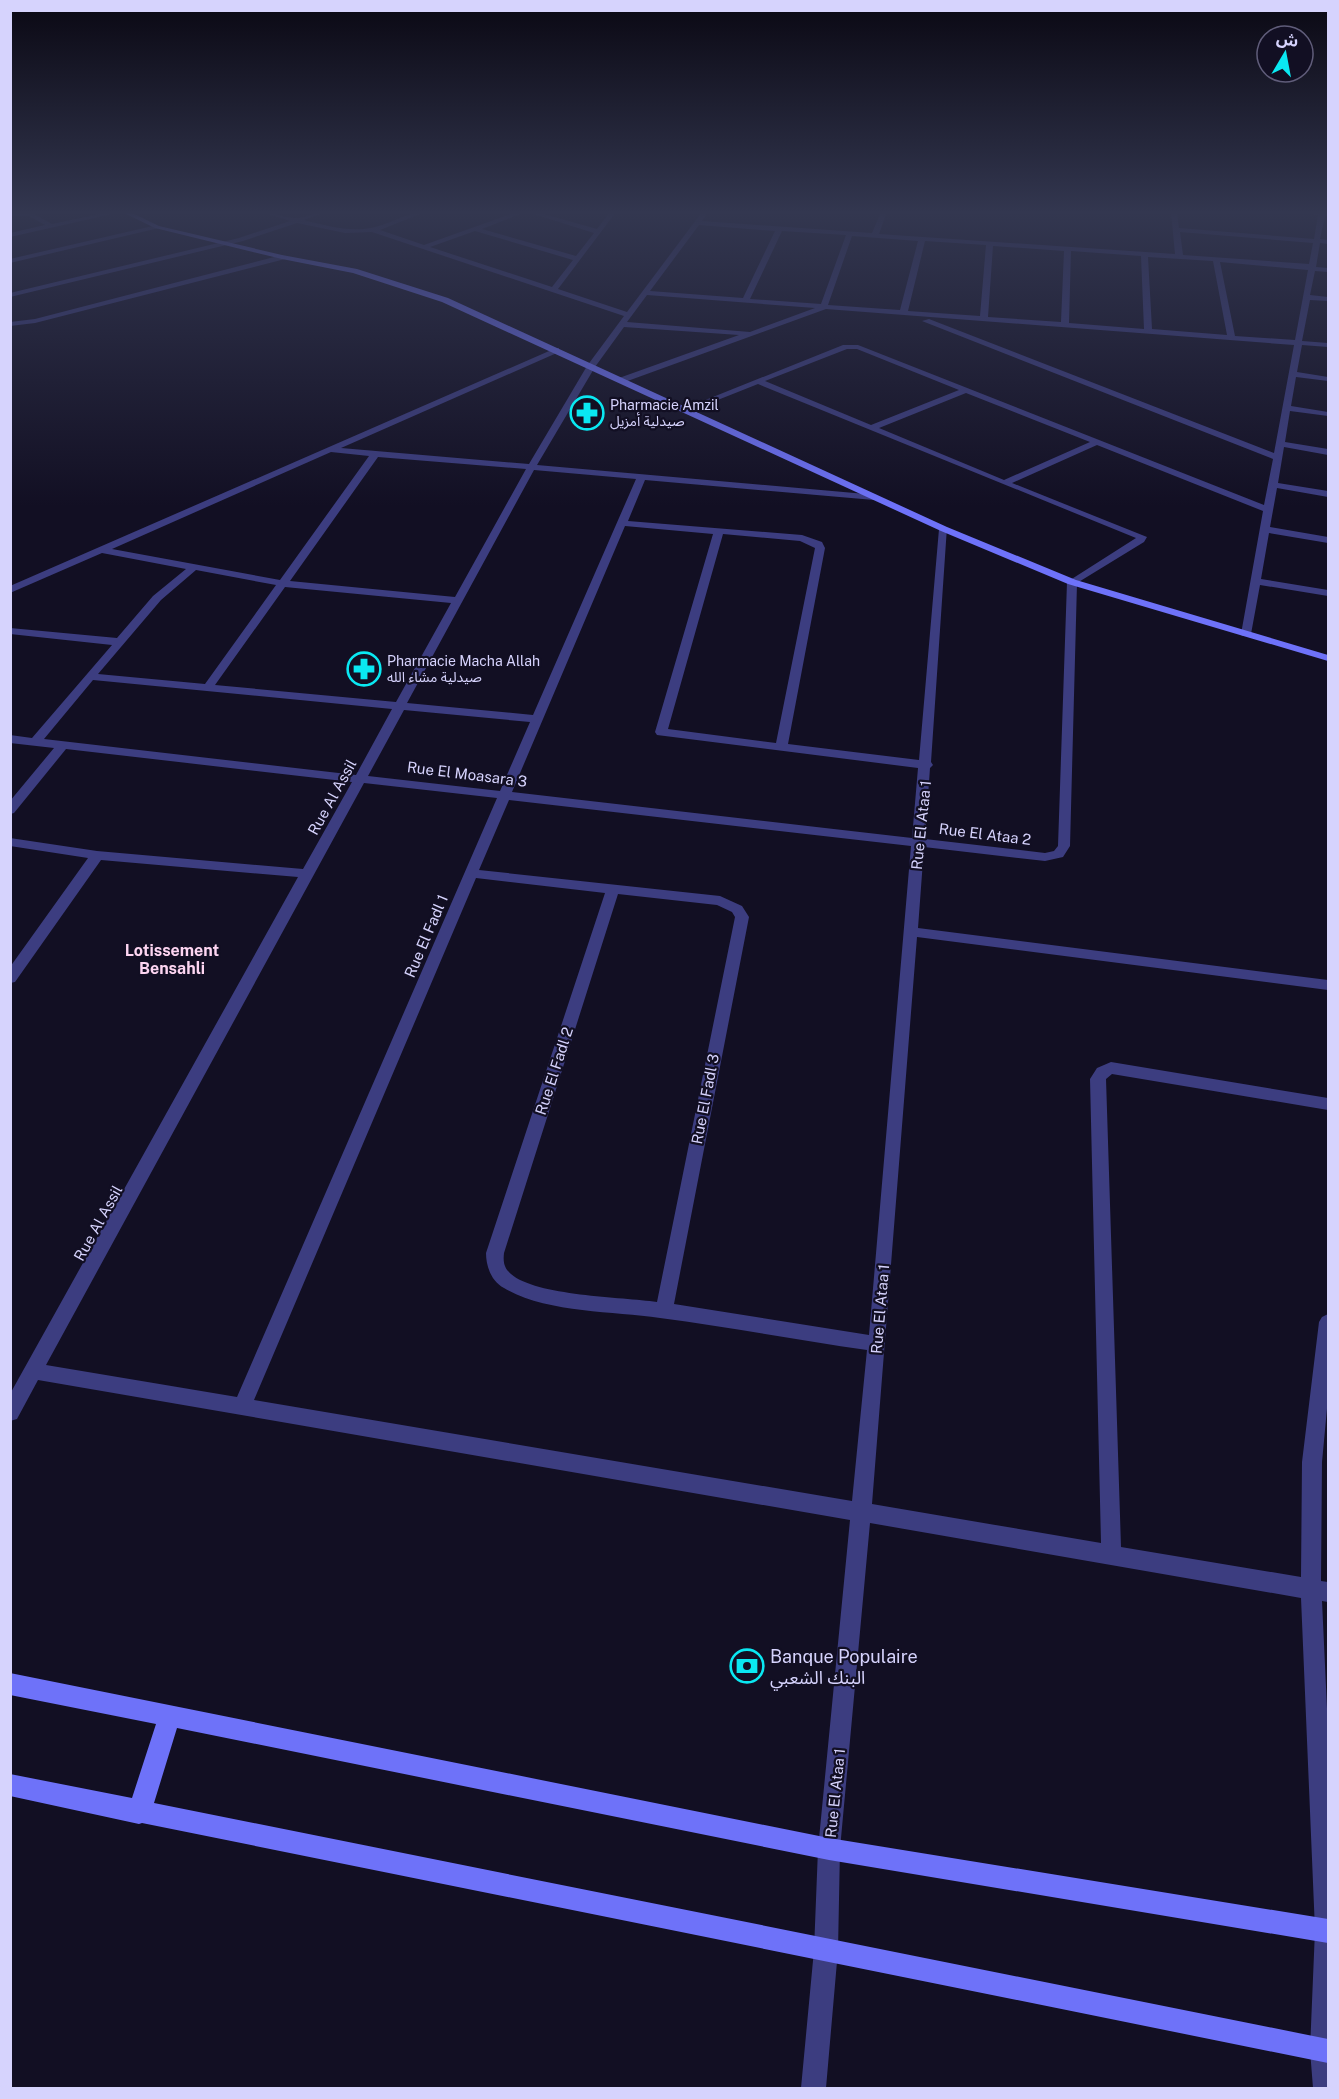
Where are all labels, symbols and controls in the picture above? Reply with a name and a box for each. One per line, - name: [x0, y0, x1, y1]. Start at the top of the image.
- north arrow: [1255, 24, 1315, 84]
- text: ش: [1275, 28, 1300, 51]
- pharmacy icon: Pharmacie Amzil صيدلية أمزيل: [569, 395, 605, 431]
- place label: Pharmacie Amzil صيدلية أمزيل: [610, 397, 719, 430]
- pharmacy icon: Pharmacie Macha Allah صيدلية مشاء الله: [346, 651, 382, 687]
- place label: Pharmacie Macha Allah صيدلية مشاء الله: [387, 653, 540, 685]
- street label: Rue Al Assil: [304, 756, 360, 838]
- street label: Rue El Moasara 3: [406, 758, 528, 790]
- street label: Rue El Ataa 1: [908, 779, 934, 871]
- street label: Rue El Ataa 2: [938, 820, 1032, 848]
- street label: Rue El Fadl 1: [401, 892, 451, 980]
- district label: Lotissement Bensahli: [125, 941, 220, 978]
- street label: Rue El Fadl 2: [532, 1025, 576, 1117]
- street label: Rue El Fadl 3: [688, 1052, 722, 1146]
- street label: Rue Al Assil: [70, 1182, 126, 1264]
- street label: Rue El Ataa 1: [868, 1263, 892, 1355]
- place label: Banque Populaire البنك الشعبي: [770, 1646, 918, 1691]
- bank icon: Banque Populaire البنك الشعبي: [729, 1648, 765, 1684]
- street label: Rue El Ataa 1: [822, 1747, 848, 1839]

